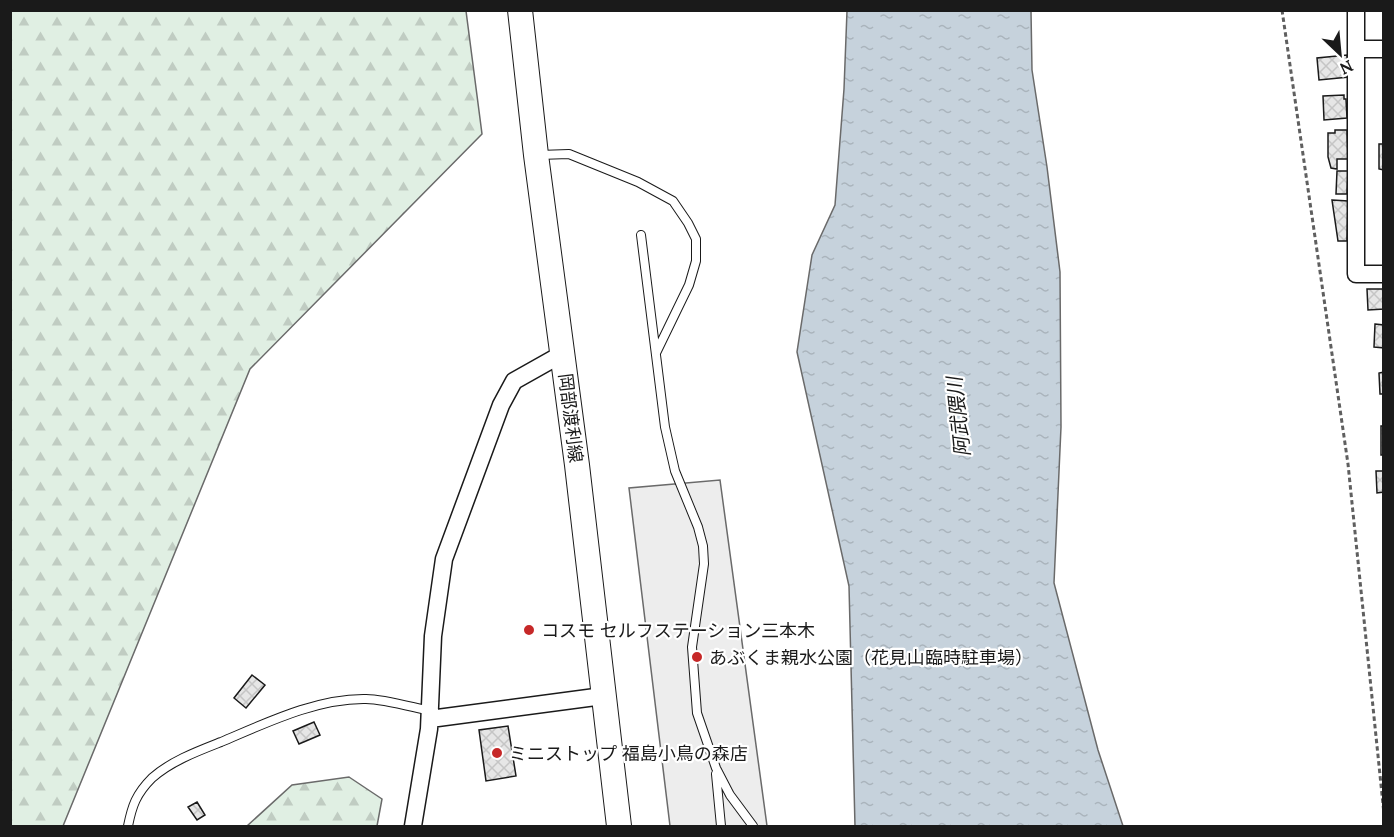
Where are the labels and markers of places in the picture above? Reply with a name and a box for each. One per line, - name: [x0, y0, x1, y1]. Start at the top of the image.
- place label: コスモ セルフステーション三本木: [541, 619, 815, 642]
- marker: コスモ セルフステーション三本木: [522, 623, 536, 637]
- place label: あぶくま親水公園（花見山臨時駐車場）: [709, 646, 1033, 669]
- marker: あぶくま親水公園（花見山臨時駐車場）: [690, 650, 704, 664]
- place label: ミニストップ 福島小鳥の森店: [509, 742, 748, 765]
- marker: ミニストップ 福島小鳥の森店: [490, 746, 504, 760]

